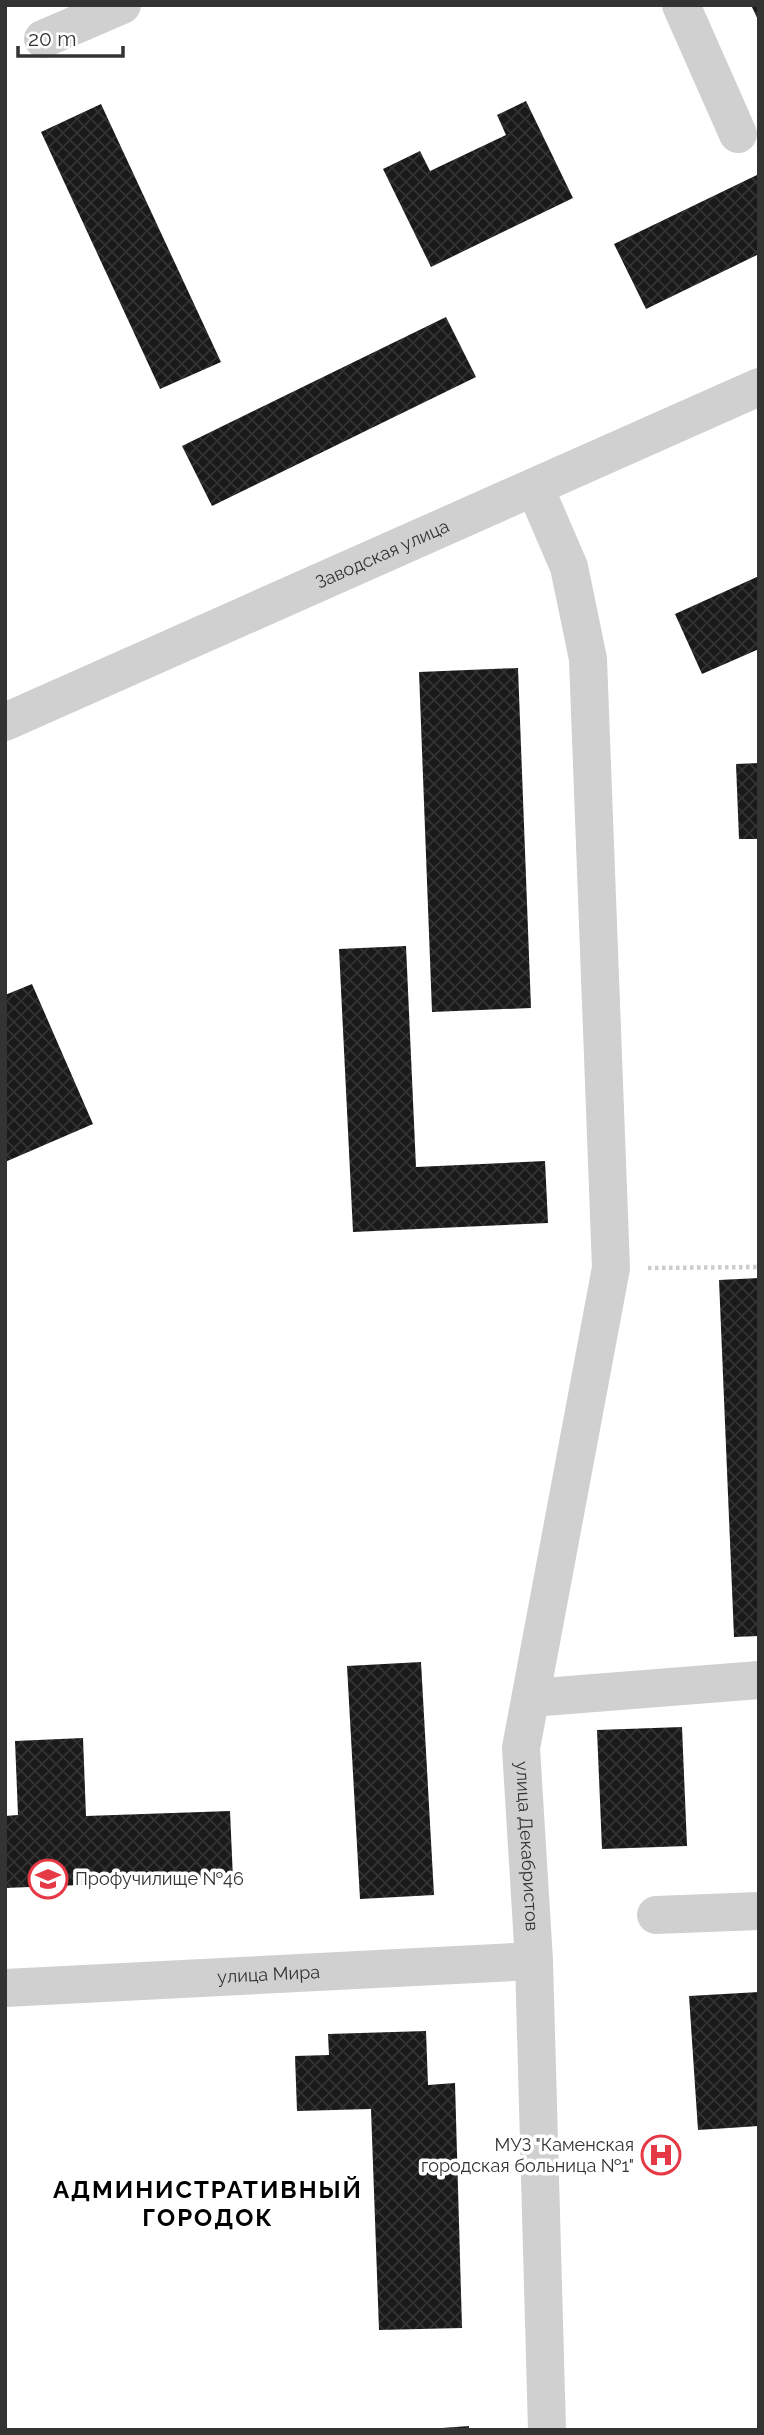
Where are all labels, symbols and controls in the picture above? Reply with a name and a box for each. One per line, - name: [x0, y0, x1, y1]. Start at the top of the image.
- scale bar: [18, 14, 122, 58]
- text: 20 m: [28, 26, 76, 51]
- street label: Заводская улица: [312, 515, 452, 593]
- street label: улица Декабристов: [512, 1760, 543, 1932]
- school or university icon: Профучилище №46: [27, 1858, 69, 1900]
- place label: Профучилище №46: [75, 1868, 244, 1889]
- street label: улица Мира: [217, 1961, 321, 1987]
- place label: МУЗ "Каменская городская больница №1": [421, 2134, 634, 2176]
- hospital icon: МУЗ "Каменская городская больница №1": [640, 2134, 682, 2176]
- district label: АДМИНИСТРАТИВНЫЙ ГОРОДОК: [53, 2175, 363, 2232]

